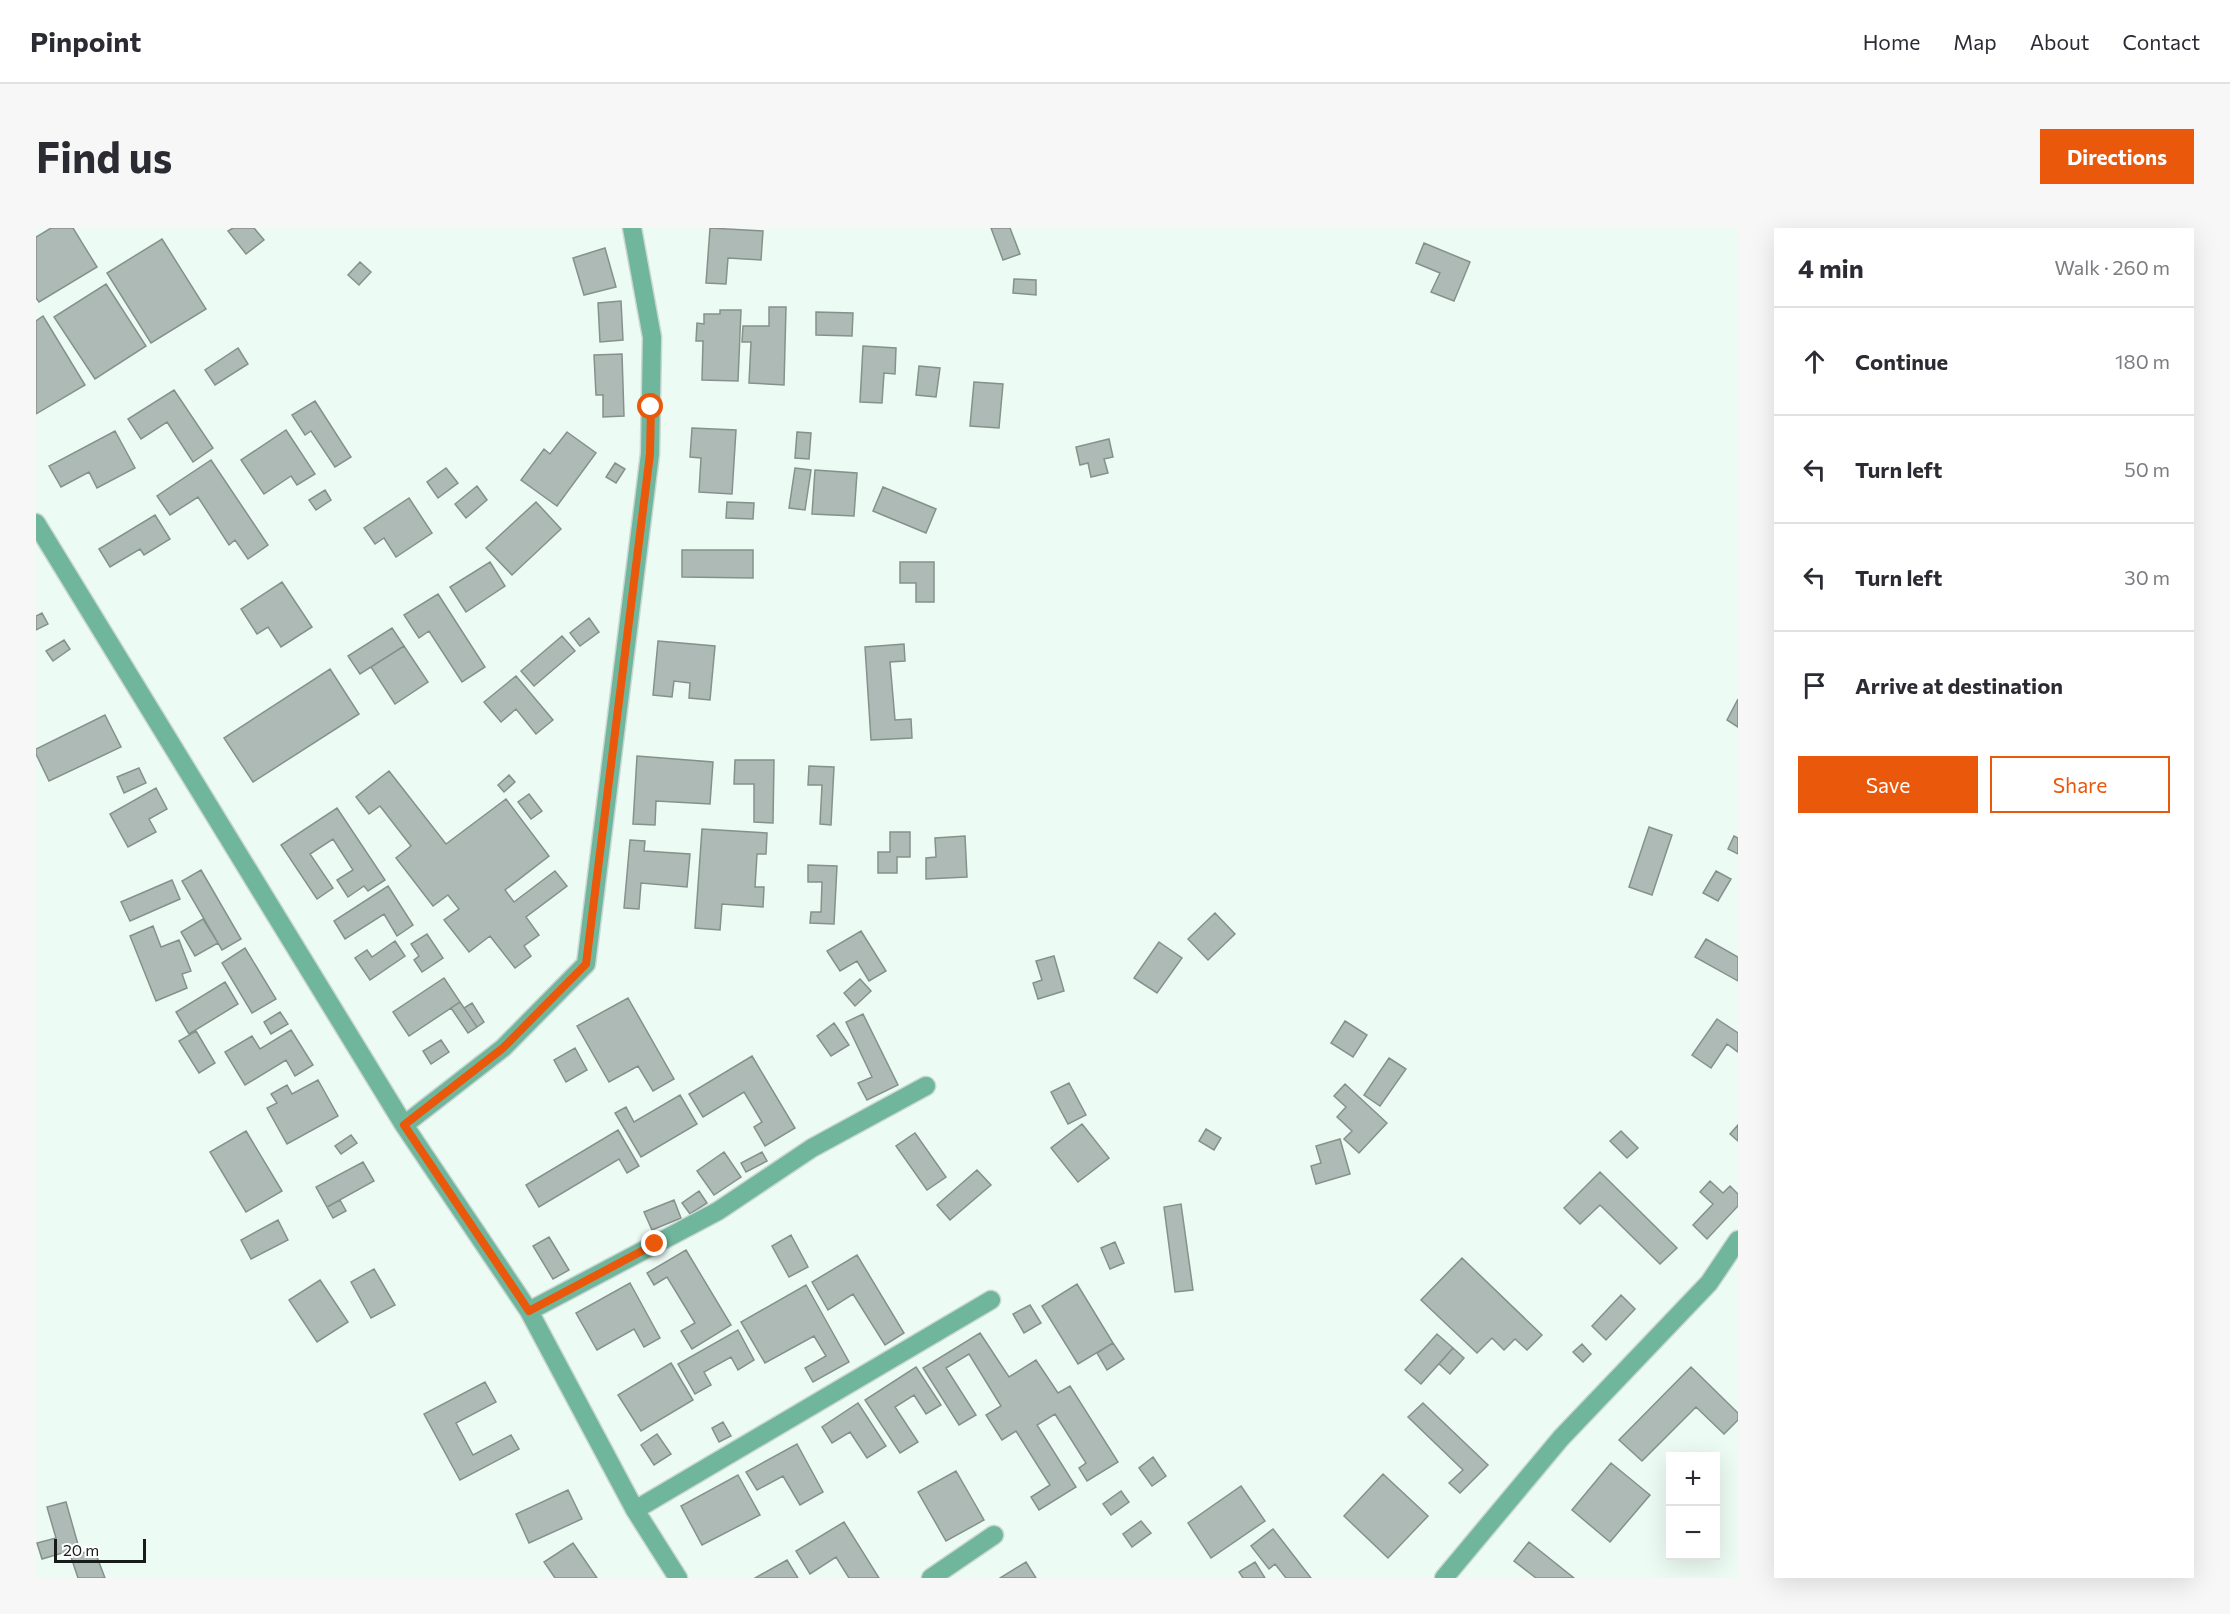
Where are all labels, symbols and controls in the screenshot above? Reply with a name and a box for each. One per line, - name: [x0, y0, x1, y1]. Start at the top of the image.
- text: Pinpoint: [30, 24, 141, 58]
- text: Home: [1863, 29, 1920, 54]
- text: Map: [1953, 29, 1997, 54]
- text: About: [2030, 29, 2089, 54]
- text: Contact: [2122, 29, 2200, 54]
- button: Directions: [2040, 129, 2194, 184]
- text: Find us: [36, 130, 172, 182]
- text: 4 min: [1798, 252, 1864, 283]
- text: Walk · 260 m: [2054, 255, 2170, 279]
- icon: ahead: [1798, 345, 1831, 378]
- text: Continue: [1855, 348, 1948, 375]
- text: 180 m: [2115, 349, 2170, 373]
- route start: [637, 393, 663, 419]
- icon: left: [1798, 453, 1831, 486]
- text: Turn left: [1855, 456, 1942, 483]
- text: 50 m: [2124, 457, 2170, 481]
- icon: left: [1798, 561, 1831, 594]
- text: Turn left: [1855, 564, 1942, 591]
- text: 30 m: [2124, 565, 2170, 589]
- icon: arrive: [1798, 669, 1831, 702]
- text: Arrive at destination: [1855, 672, 2063, 699]
- button: Save: [1798, 756, 1978, 813]
- button: Share: [1990, 756, 2170, 813]
- route end: [641, 1230, 667, 1256]
- map controls: [1666, 1452, 1720, 1560]
- button: +: [1666, 1452, 1720, 1506]
- button: −: [1666, 1506, 1720, 1560]
- scale bar: [54, 1536, 146, 1564]
- text: 20 m: [63, 1540, 99, 1559]

